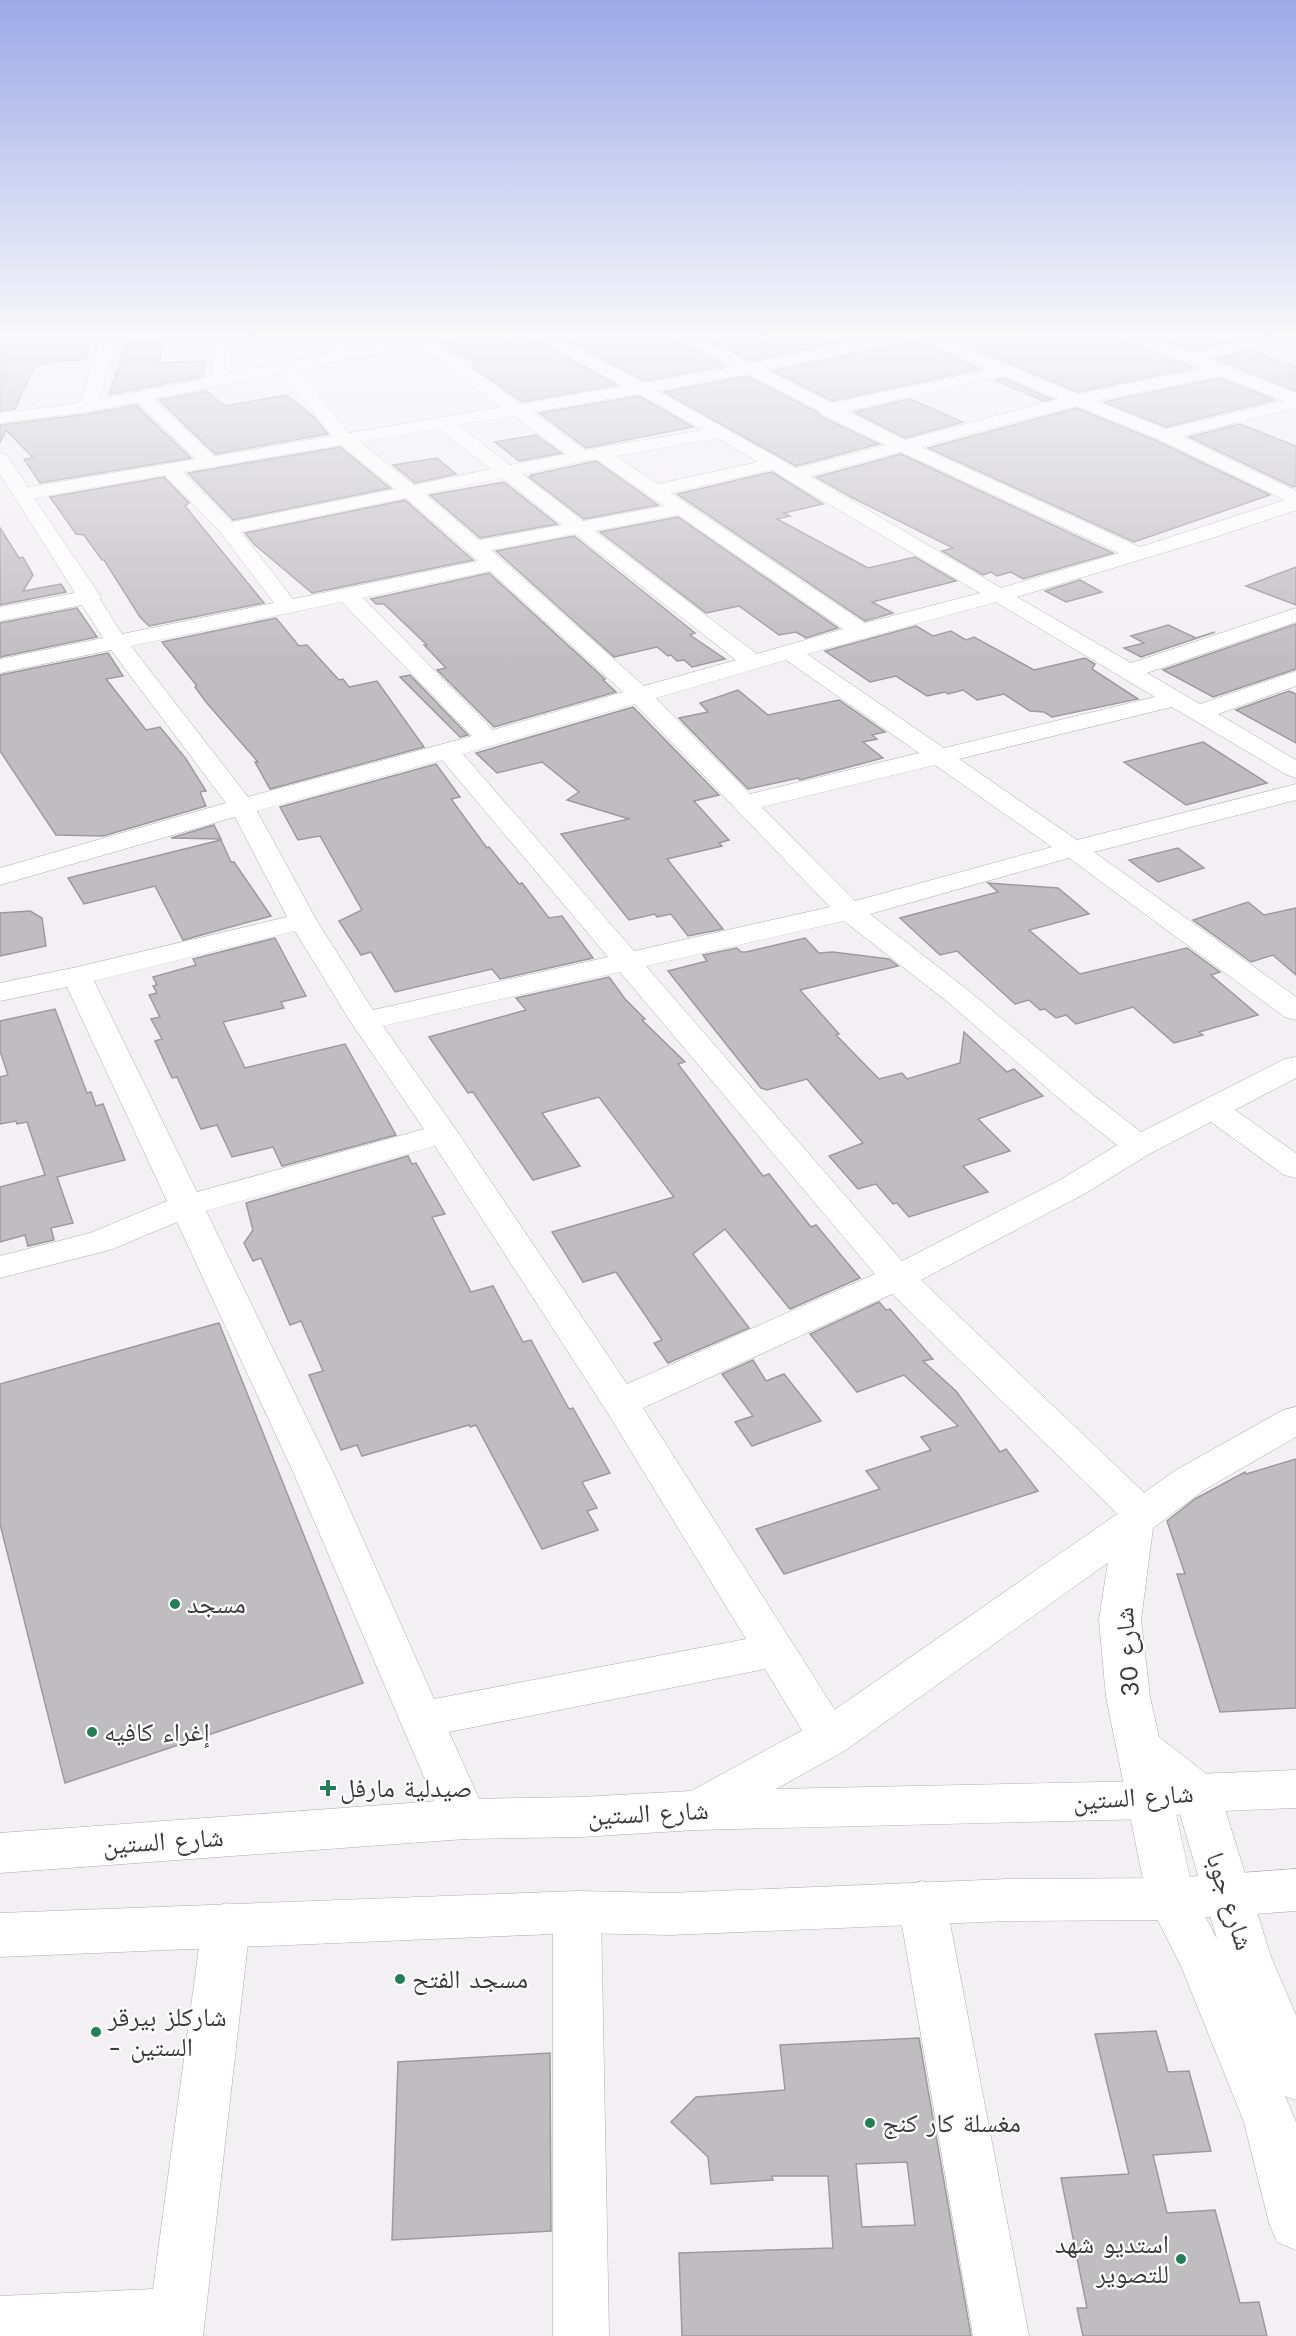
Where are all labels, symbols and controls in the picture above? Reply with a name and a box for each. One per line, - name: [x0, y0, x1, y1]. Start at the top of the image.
- place label: مسجد: [187, 1589, 246, 1619]
- marker: مسجد: [168, 1597, 182, 1611]
- street label: شارع 30: [1109, 1606, 1146, 1698]
- place label: إغراء كافيه: [104, 1717, 210, 1749]
- marker: إغراء كافيه: [85, 1725, 99, 1739]
- place label: صيدلية مارفل: [340, 1773, 472, 1804]
- street label: شارع الستين: [1072, 1778, 1195, 1817]
- marker: صيدلية مارفل: [321, 1781, 335, 1795]
- street label: شارع الستين: [587, 1795, 709, 1832]
- street label: شارع الستين: [102, 1822, 225, 1861]
- street label: شارع جوبا: [1199, 1848, 1260, 1954]
- place label: مسجد الفتح: [412, 1964, 528, 1996]
- marker: مسجد الفتح: [393, 1972, 407, 1986]
- place label: شاركلز بيرقر - الستين: [107, 2002, 227, 2063]
- marker: شاركلز بيرقر - الستين: [89, 2025, 103, 2039]
- place label: مغسلة كار كنج: [882, 2108, 1021, 2140]
- marker: مغسلة كار كنج: [863, 2116, 877, 2130]
- place label: استديو شهد للتصوير: [1055, 2229, 1169, 2289]
- marker: استديو شهد للتصوير: [1174, 2252, 1188, 2266]

